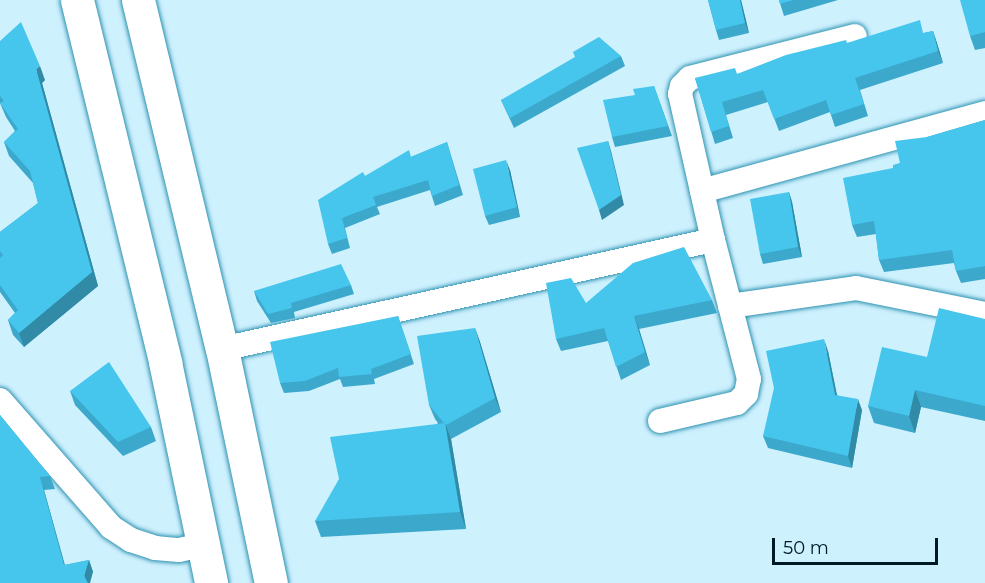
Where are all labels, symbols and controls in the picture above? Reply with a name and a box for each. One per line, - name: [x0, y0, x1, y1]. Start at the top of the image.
- scale bar: [775, 526, 942, 564]
- text: 50 m: [783, 537, 829, 559]

